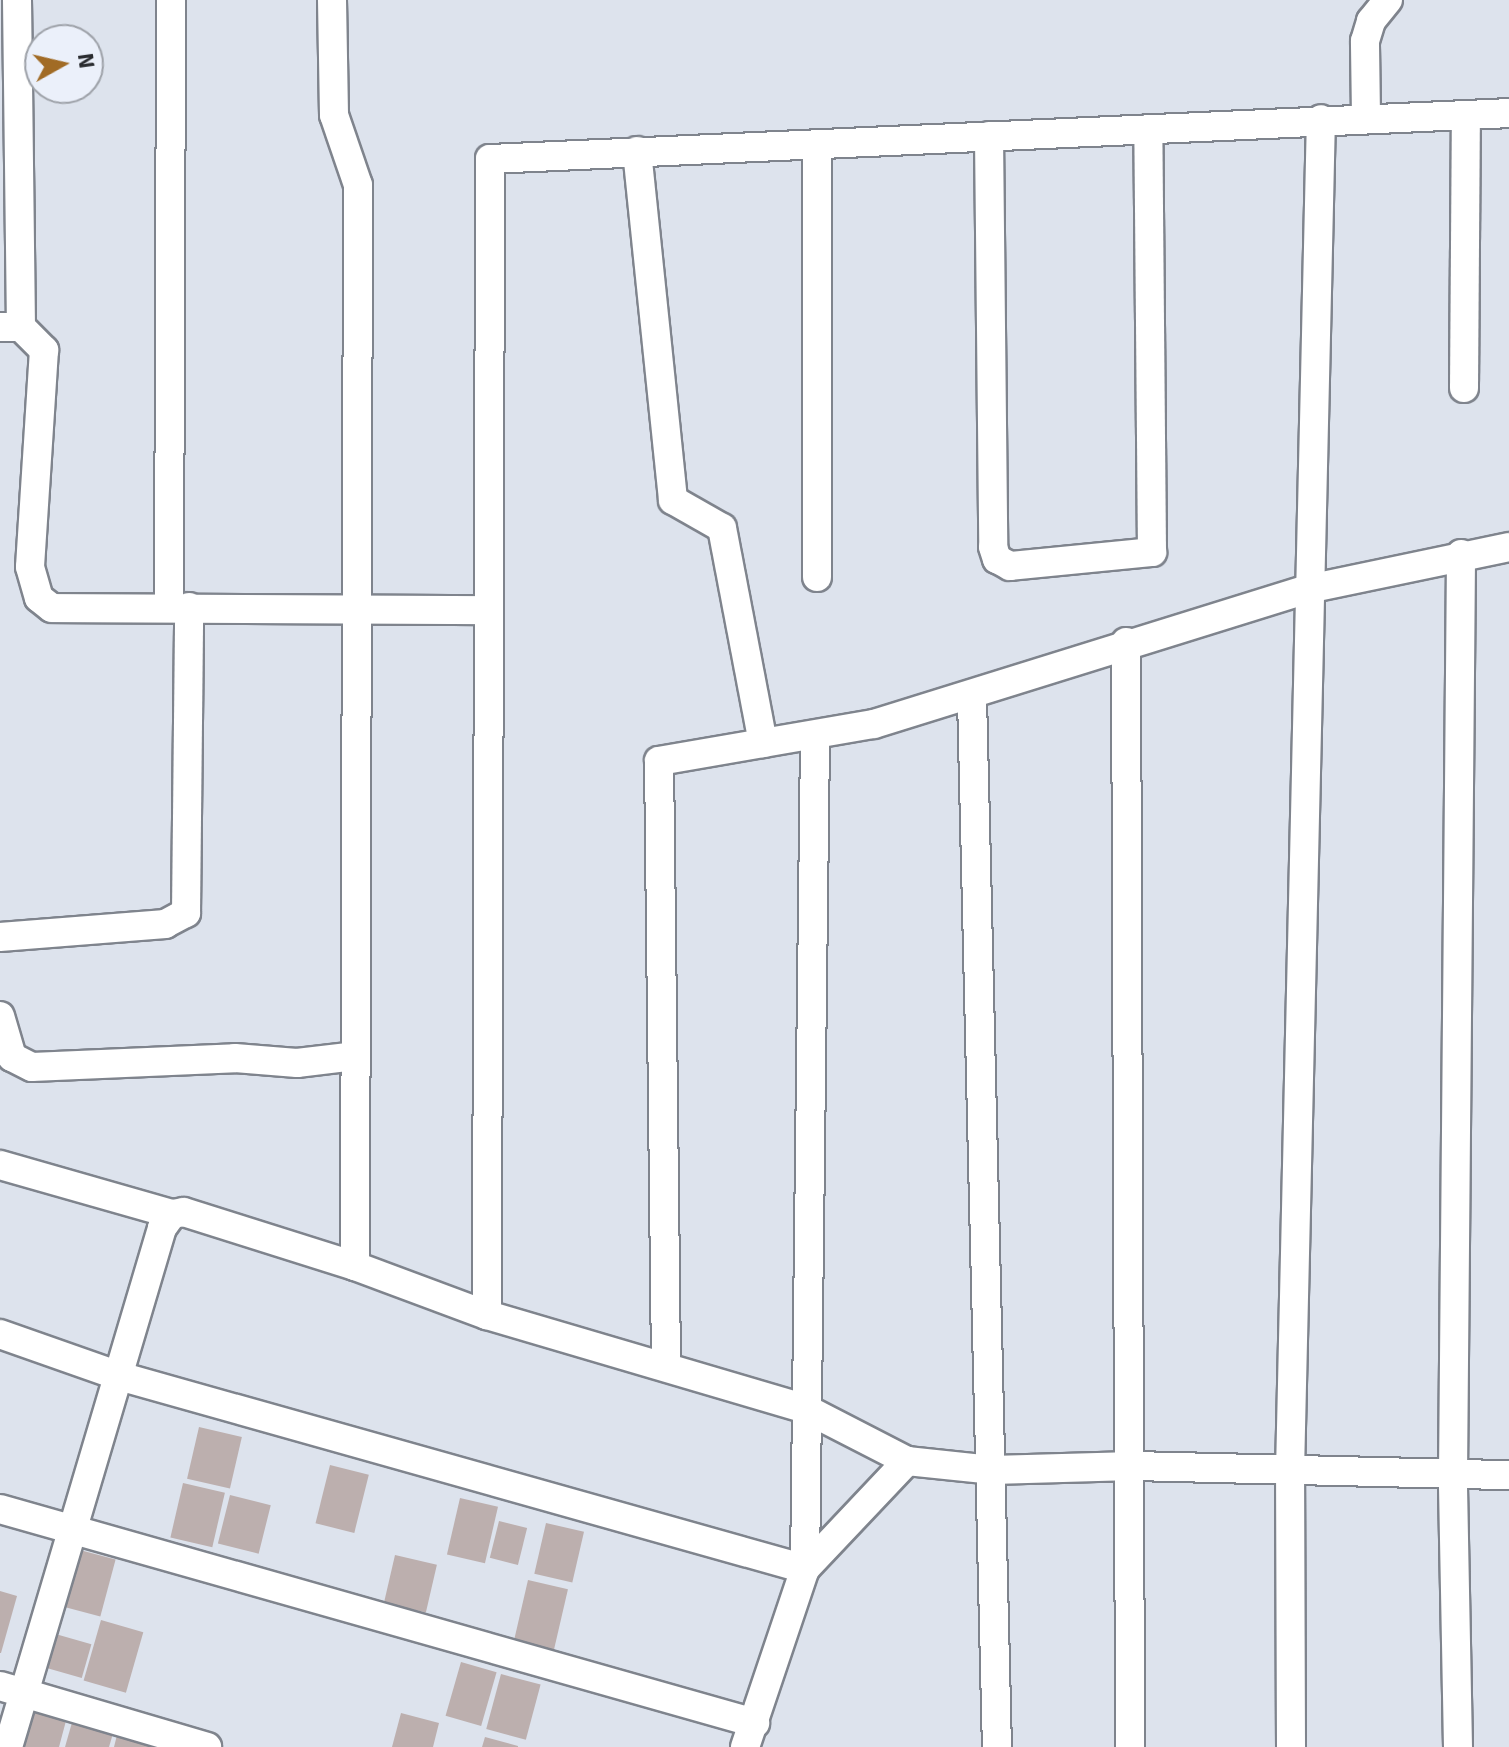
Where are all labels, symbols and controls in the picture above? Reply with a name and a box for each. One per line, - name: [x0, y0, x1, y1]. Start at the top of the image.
- north arrow: [24, 24, 104, 104]
- text: N: [72, 51, 101, 70]

